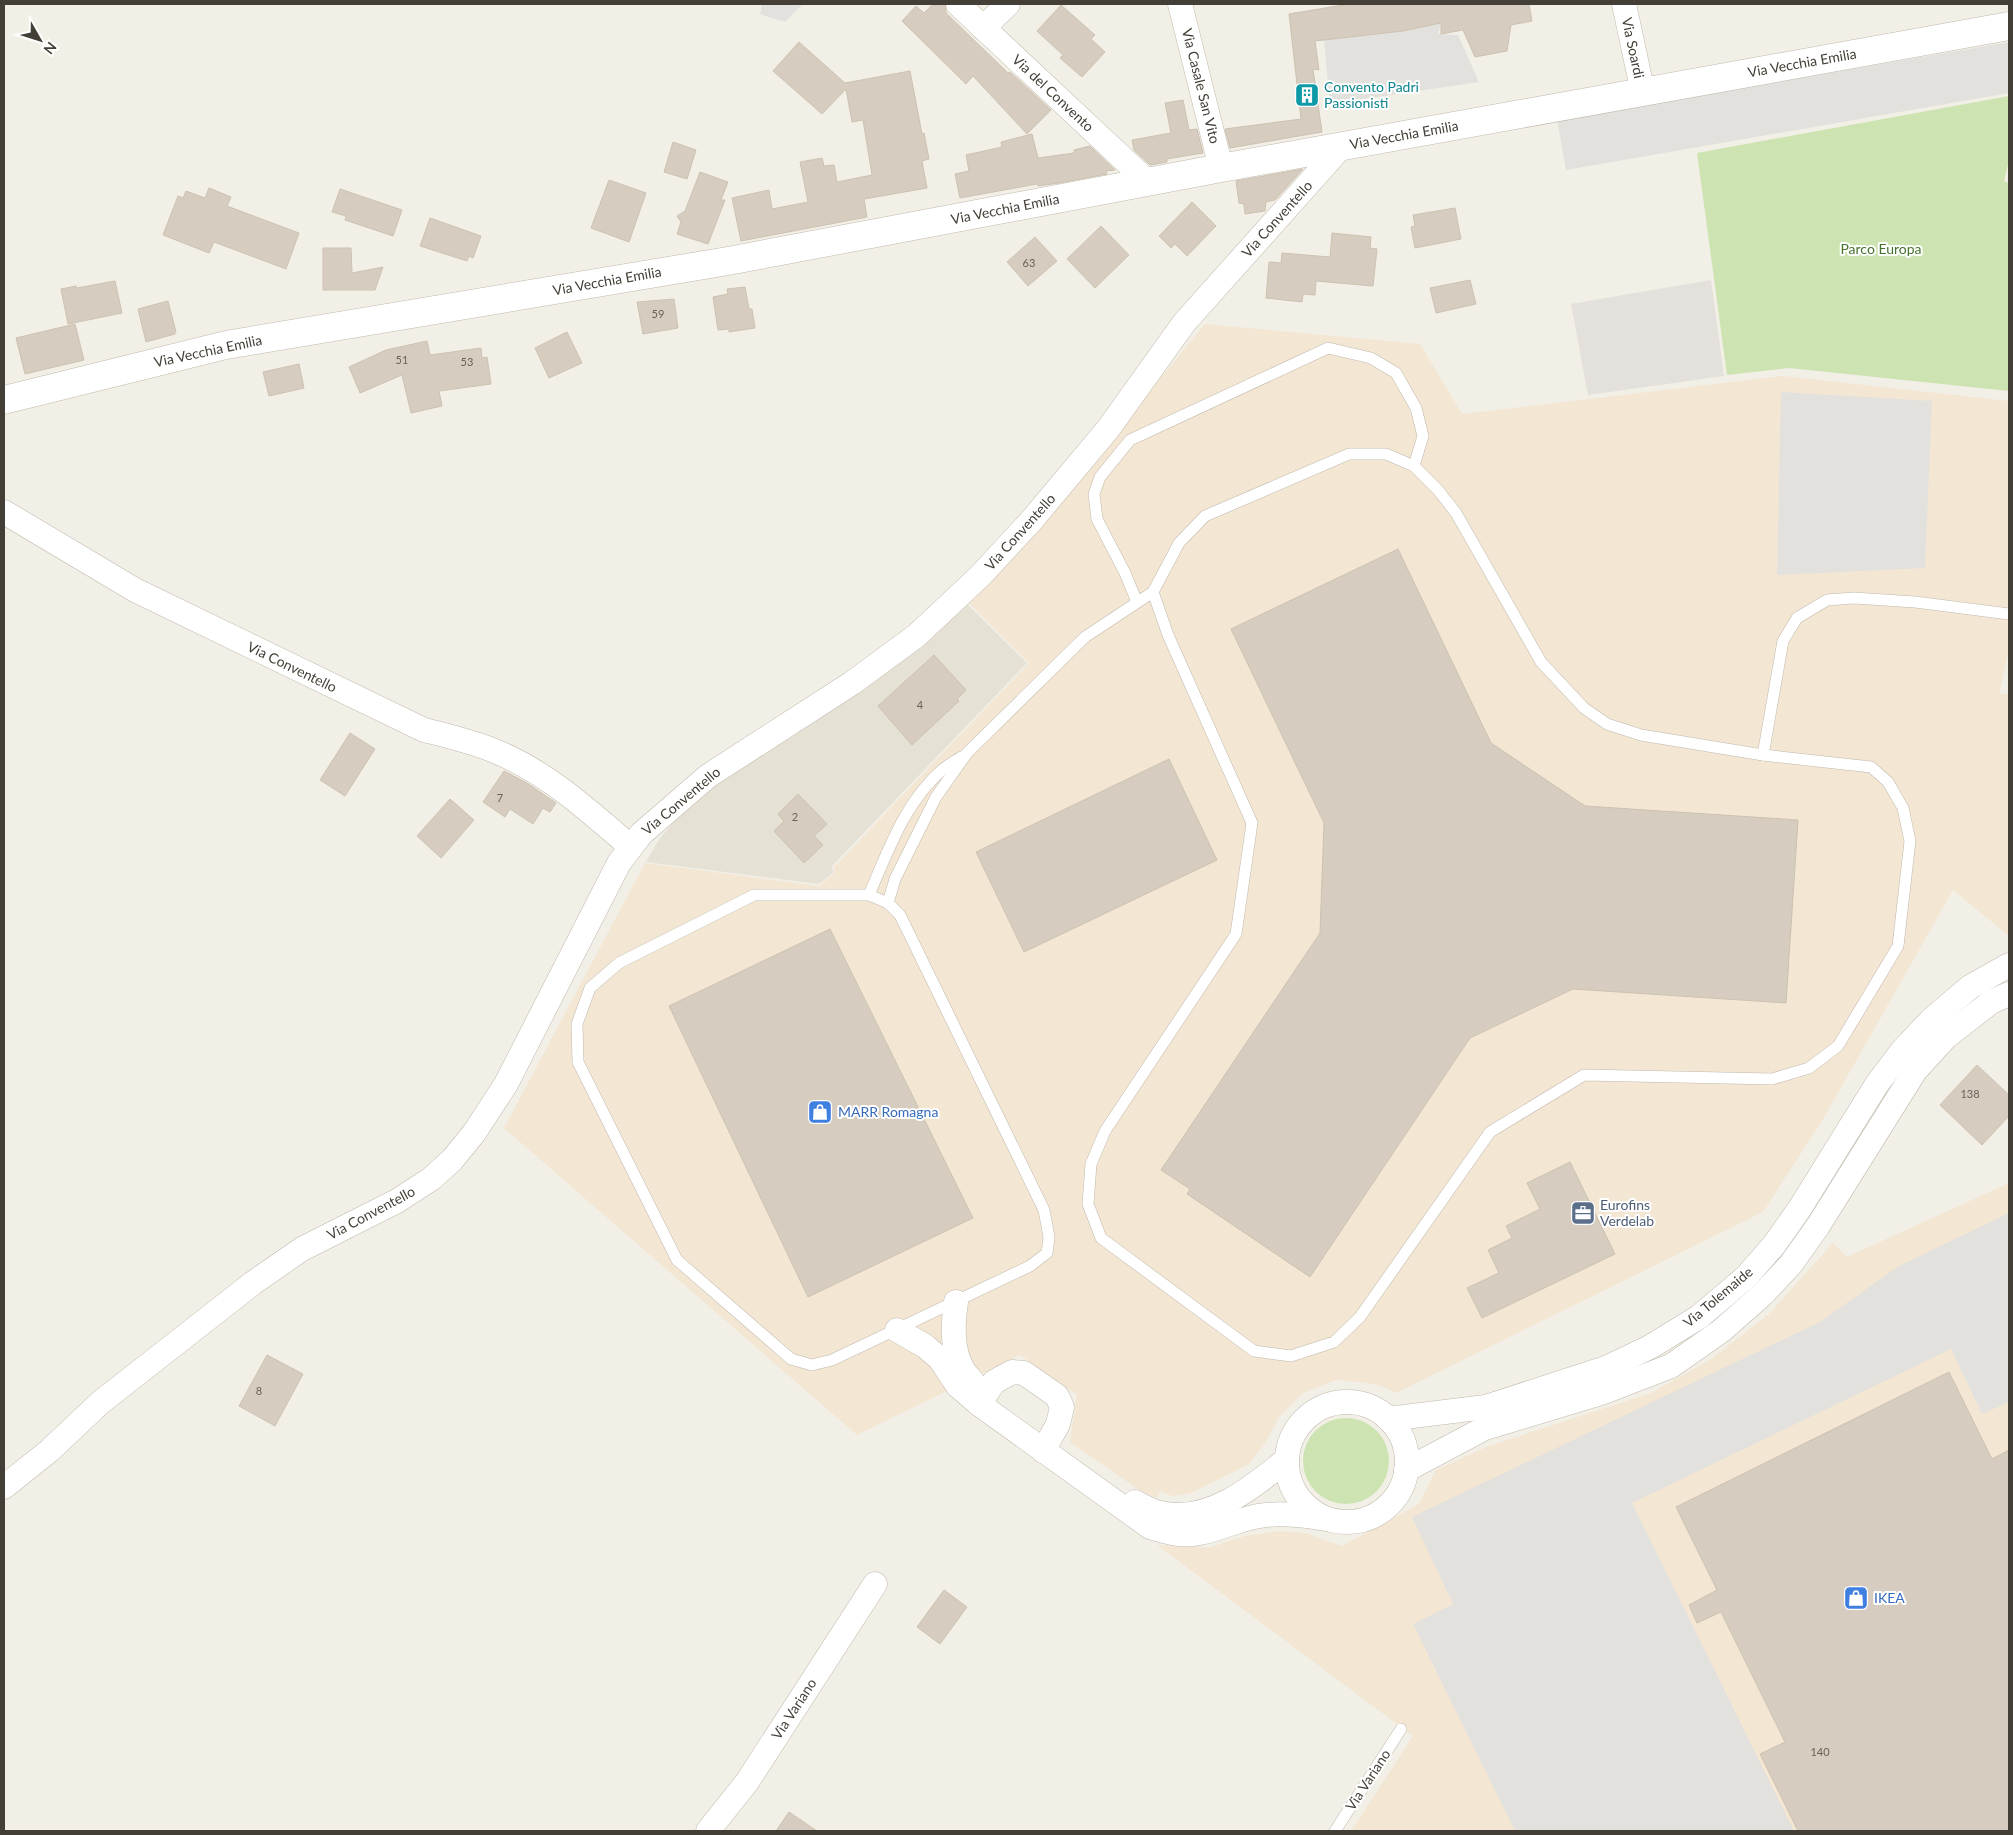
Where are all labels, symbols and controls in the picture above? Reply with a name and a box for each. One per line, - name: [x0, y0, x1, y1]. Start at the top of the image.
- north arrow: [15, 15, 65, 65]
- street label: Via Soardi: [1619, 16, 1648, 80]
- street label: Via Casale San Vito: [1179, 27, 1224, 145]
- text: N: [40, 39, 60, 58]
- street label: Via Vecchia Emilia: [1746, 45, 1858, 80]
- street label: Via del Convento: [1009, 50, 1098, 135]
- place label: Convento Padri Passionisti: [1324, 78, 1419, 111]
- building icon: Convento Padri Passionisti: [1294, 82, 1320, 108]
- street label: Via Vecchia Emilia: [1348, 117, 1460, 152]
- street label: Via Conventello: [1238, 177, 1316, 260]
- street label: Via Vecchia Emilia: [949, 190, 1061, 227]
- park label: Parco Europa: [1840, 240, 1922, 257]
- house number: 63: [1023, 256, 1035, 269]
- street label: Via Vecchia Emilia: [551, 263, 663, 298]
- house number: 59: [652, 307, 664, 320]
- street label: Via Vecchia Emilia: [152, 331, 264, 370]
- house number: 51: [396, 353, 408, 366]
- house number: 53: [461, 355, 473, 368]
- street label: Via Conventello: [981, 490, 1059, 573]
- street label: Via Conventello: [245, 638, 340, 696]
- house number: 4: [917, 698, 924, 711]
- street label: Via Conventello: [638, 763, 723, 838]
- house number: 7: [497, 791, 503, 804]
- house number: 2: [792, 810, 798, 823]
- house number: 138: [1960, 1087, 1980, 1100]
- shop icon: MARR Romagna: [807, 1099, 833, 1125]
- place label: MARR Romagna: [838, 1103, 938, 1120]
- street label: Via Conventello: [324, 1182, 418, 1243]
- place label: Eurofins Verdelab: [1600, 1196, 1654, 1229]
- office icon: Eurofins Verdelab: [1570, 1200, 1596, 1226]
- street label: Via Tolemaide: [1680, 1263, 1756, 1331]
- house number: 8: [256, 1384, 262, 1397]
- shop icon: IKEA: [1843, 1585, 1869, 1611]
- place label: IKEA: [1874, 1589, 1905, 1606]
- street label: Via Variano: [768, 1675, 820, 1742]
- house number: 140: [1810, 1745, 1830, 1758]
- street label: Via Variano: [1342, 1746, 1394, 1813]

